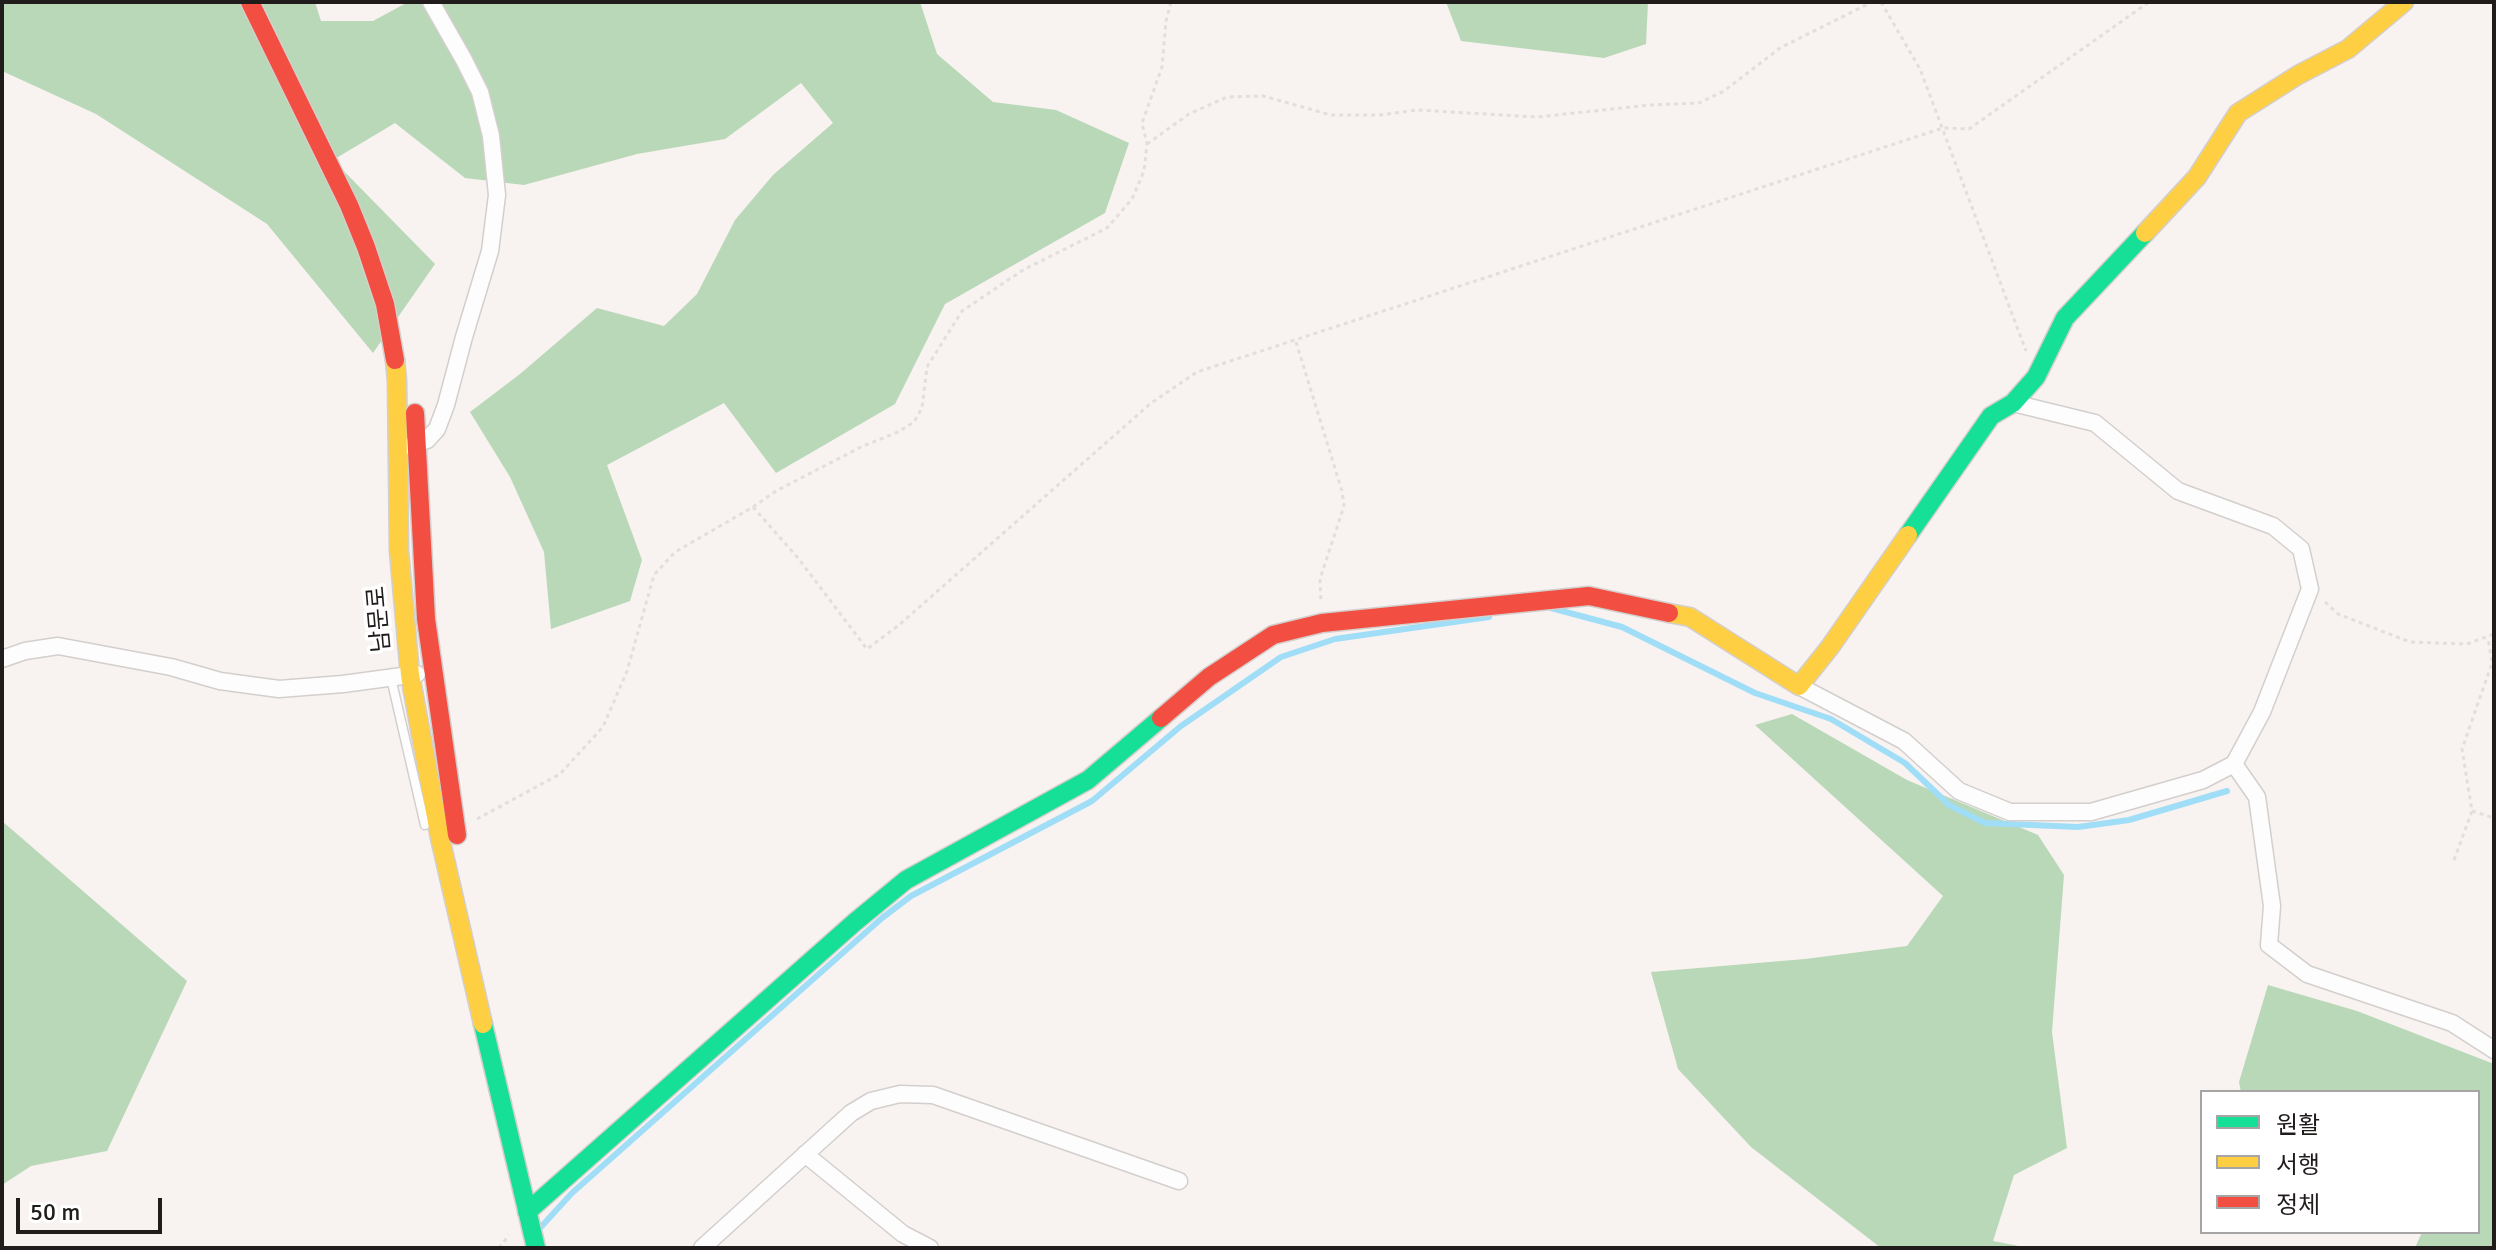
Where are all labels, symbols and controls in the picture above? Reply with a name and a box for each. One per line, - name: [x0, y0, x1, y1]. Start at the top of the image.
- street label: 남문로: [363, 585, 397, 653]
- legend: [2200, 1090, 2480, 1234]
- text: 원활: [2276, 1110, 2320, 1140]
- text: 서행: [2276, 1150, 2320, 1180]
- scale bar: [20, 1182, 166, 1232]
- text: 정체: [2276, 1190, 2320, 1220]
- text: 50 m: [30, 1197, 80, 1227]

